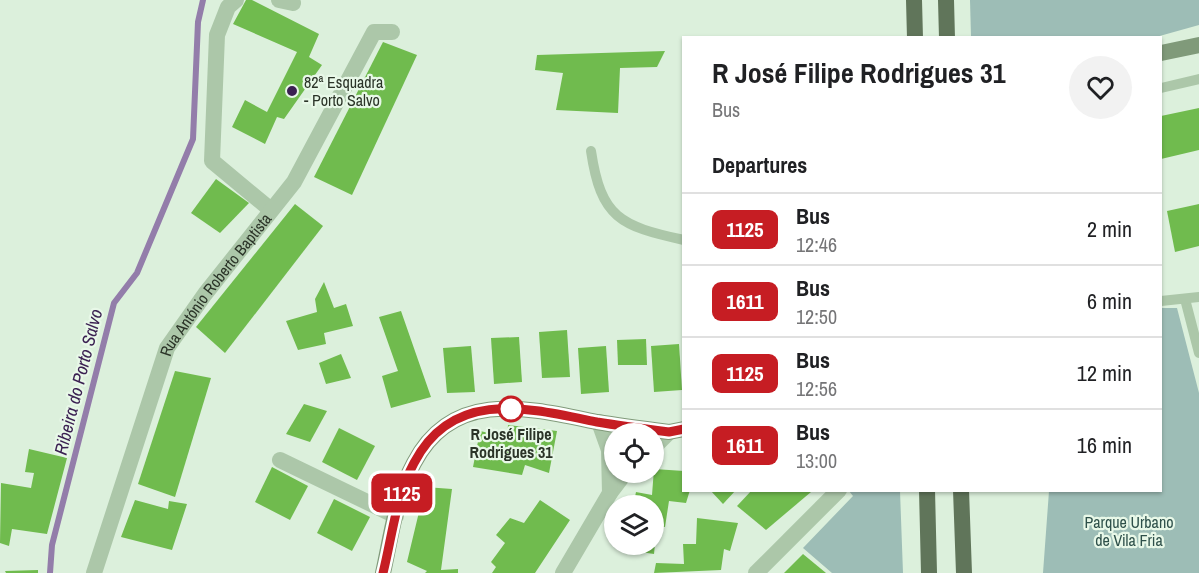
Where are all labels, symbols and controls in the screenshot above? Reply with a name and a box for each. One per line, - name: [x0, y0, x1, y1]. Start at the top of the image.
- text: R José Filipe Rodrigues 31: [712, 54, 1006, 92]
- button: heart: [1069, 56, 1132, 119]
- place label: 82ª Esquadra - Porto Salvo: [304, 71, 384, 111]
- marker: 82ª Esquadra - Porto Salvo: [285, 84, 299, 98]
- text: Bus: [712, 96, 740, 123]
- text: Departures: [712, 150, 807, 180]
- text: Bus: [796, 201, 830, 231]
- street label: Rua António Roberto Baptista: [154, 208, 277, 359]
- text: 2 min: [1087, 214, 1132, 244]
- text: 1125: [726, 215, 764, 244]
- text: 12:46: [796, 231, 837, 258]
- text: Bus: [796, 273, 830, 303]
- text: 6 min: [1087, 286, 1132, 316]
- text: 1611: [726, 287, 764, 316]
- text: 12:50: [796, 303, 837, 330]
- water label: Ribeira do Porto Salvo: [48, 307, 108, 457]
- text: Bus: [796, 345, 830, 375]
- text: 12 min: [1077, 358, 1132, 388]
- text: 1125: [726, 359, 764, 388]
- text: 12:56: [796, 375, 837, 402]
- marker: R José Filipe Rodrigues 31: [498, 396, 524, 422]
- text: Bus: [796, 417, 830, 447]
- place label: R José Filipe Rodrigues 31: [469, 423, 553, 463]
- map controls: [604, 423, 664, 555]
- button: locate: [604, 423, 664, 483]
- text: 16 min: [1077, 430, 1132, 460]
- text: 1611: [726, 431, 764, 460]
- text: 13:00: [796, 447, 837, 474]
- line badge: 1125: [360, 474, 444, 512]
- text: 1125: [383, 479, 421, 508]
- button: layers: [604, 495, 664, 555]
- park label: Parque Urbano de Vila Fria: [1085, 511, 1173, 551]

